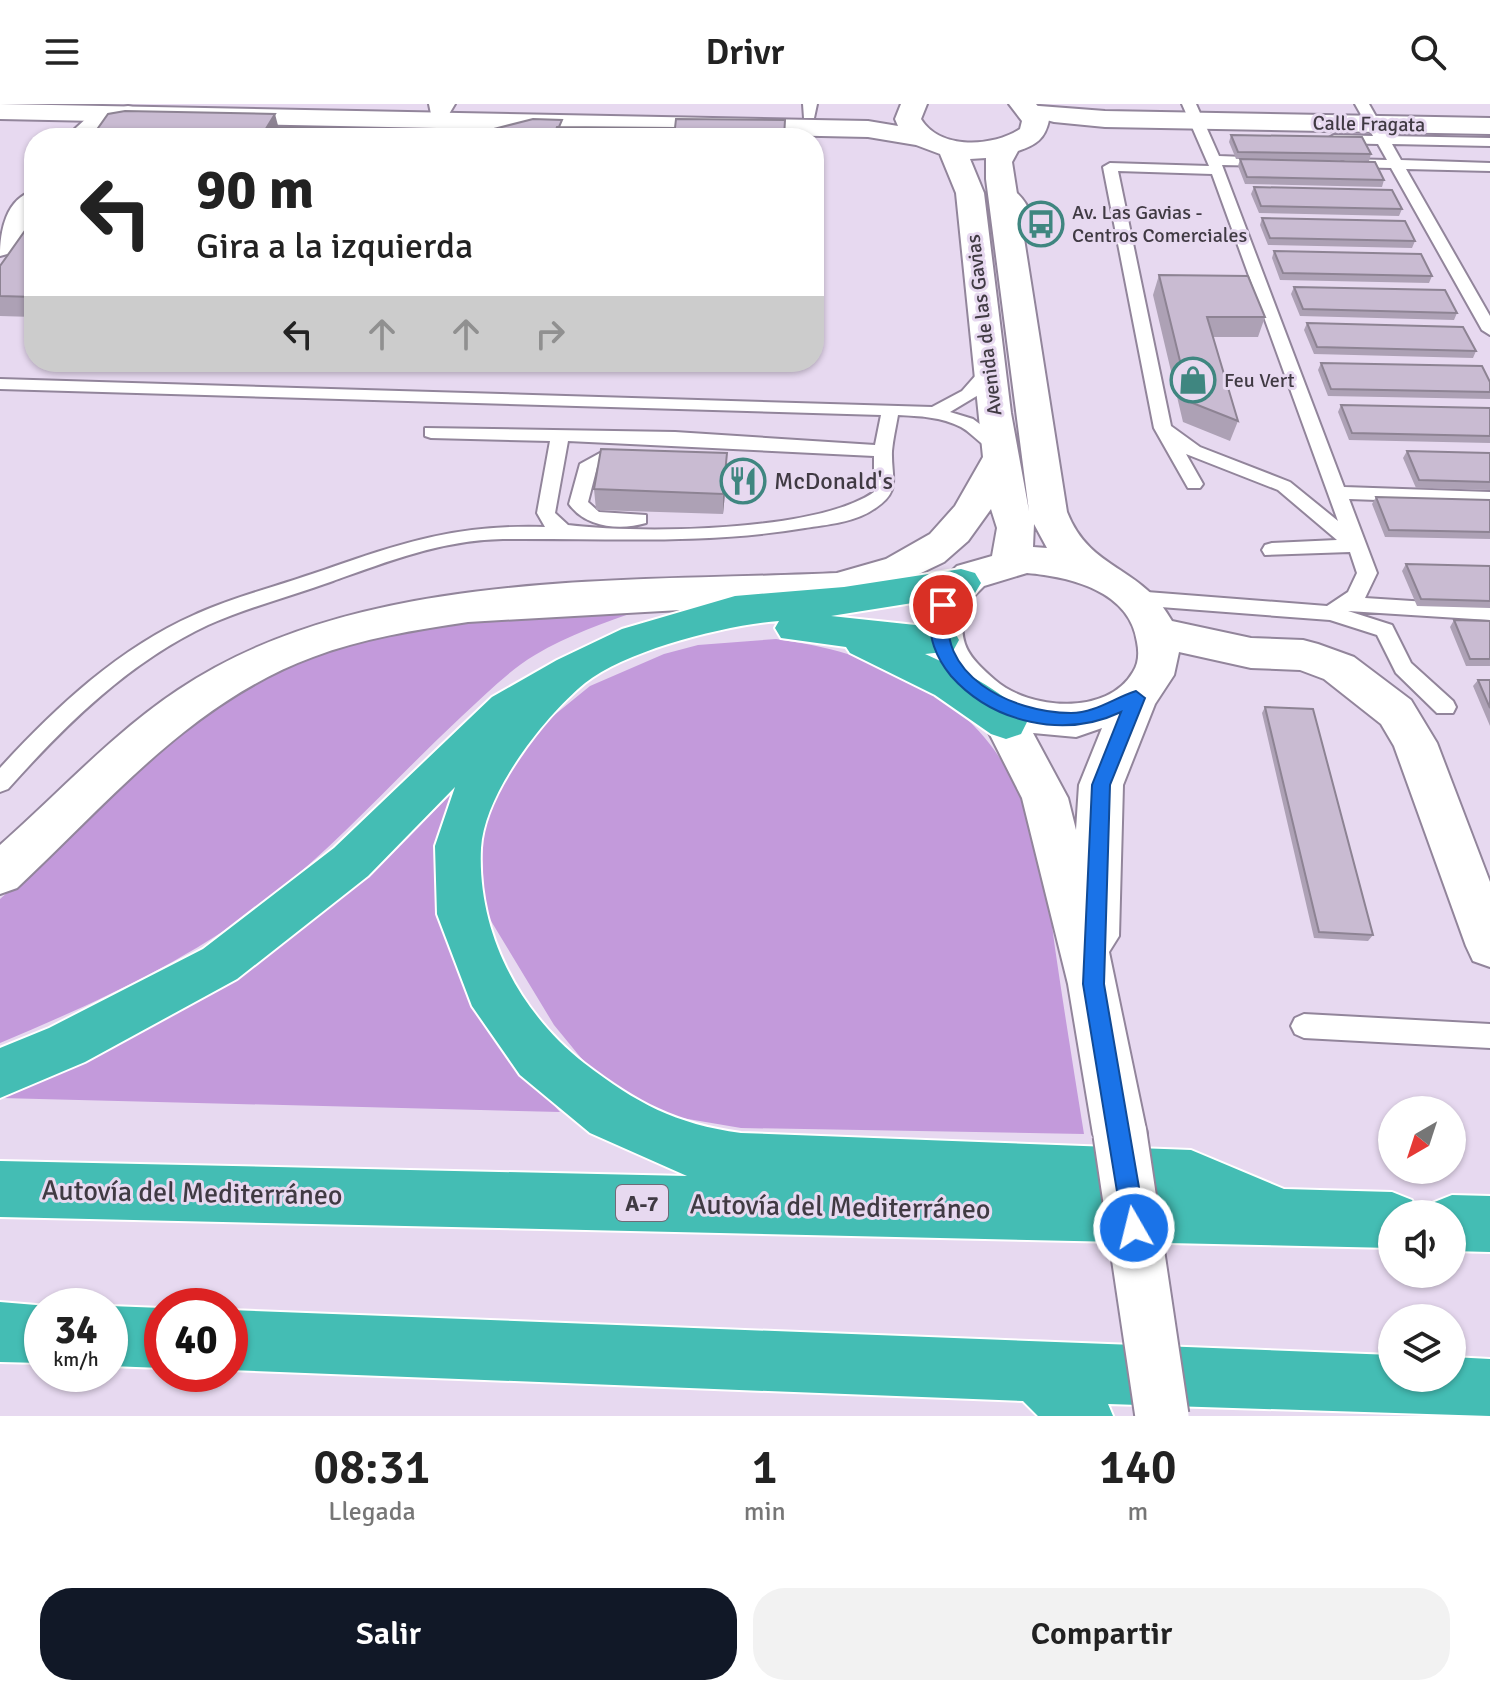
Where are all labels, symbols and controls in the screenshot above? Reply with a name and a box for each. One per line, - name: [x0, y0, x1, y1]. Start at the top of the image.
- icon: menu: [40, 30, 84, 74]
- text: Drivr: [706, 30, 784, 75]
- icon: search: [1406, 30, 1450, 74]
- street label: Calle Fragata: [1312, 111, 1426, 137]
- text: 90 m: [196, 155, 314, 224]
- icon: left: [64, 160, 168, 264]
- bus stop icon: Av. Las Gavias - Centros Comerciales: [1017, 200, 1065, 248]
- place label: Av. Las Gavias - Centros Comerciales: [1072, 200, 1248, 248]
- text: Gira a la izquierda: [196, 224, 473, 269]
- street label: Avenida de las Gavias: [960, 233, 1008, 417]
- icon: left: [276, 312, 320, 356]
- icon: ahead: [360, 312, 404, 356]
- icon: ahead: [444, 312, 488, 356]
- icon: right: [528, 312, 572, 356]
- shop icon: Feu Vert: [1169, 356, 1217, 404]
- place label: Feu Vert: [1224, 368, 1294, 393]
- restaurant icon: McDonald's: [719, 457, 767, 505]
- place label: McDonald's: [774, 466, 893, 496]
- pin: [909, 571, 977, 639]
- icon: arrive: [921, 583, 965, 627]
- north arrow: [1378, 1096, 1466, 1184]
- map controls: [1378, 1096, 1466, 1392]
- street label: Autovía del Mediterráneo: [41, 1173, 343, 1213]
- road number: A-7: [616, 1185, 668, 1221]
- position arrow: [1092, 1186, 1176, 1270]
- street label: Autovía del Mediterráneo: [689, 1187, 991, 1227]
- button: sound: [1378, 1200, 1466, 1288]
- speed limit sign: 40: [144, 1288, 248, 1392]
- button: layers: [1378, 1304, 1466, 1392]
- text: 34: [54, 1305, 98, 1355]
- text: km/h: [53, 1347, 99, 1372]
- text: 08:31: [313, 1438, 430, 1497]
- text: 1: [752, 1438, 778, 1497]
- text: 140: [1099, 1438, 1177, 1497]
- text: Llegada: [328, 1496, 416, 1528]
- text: min: [744, 1496, 786, 1528]
- text: m: [1127, 1496, 1148, 1528]
- button: Salir: [40, 1588, 737, 1680]
- button: Compartir: [753, 1588, 1450, 1680]

